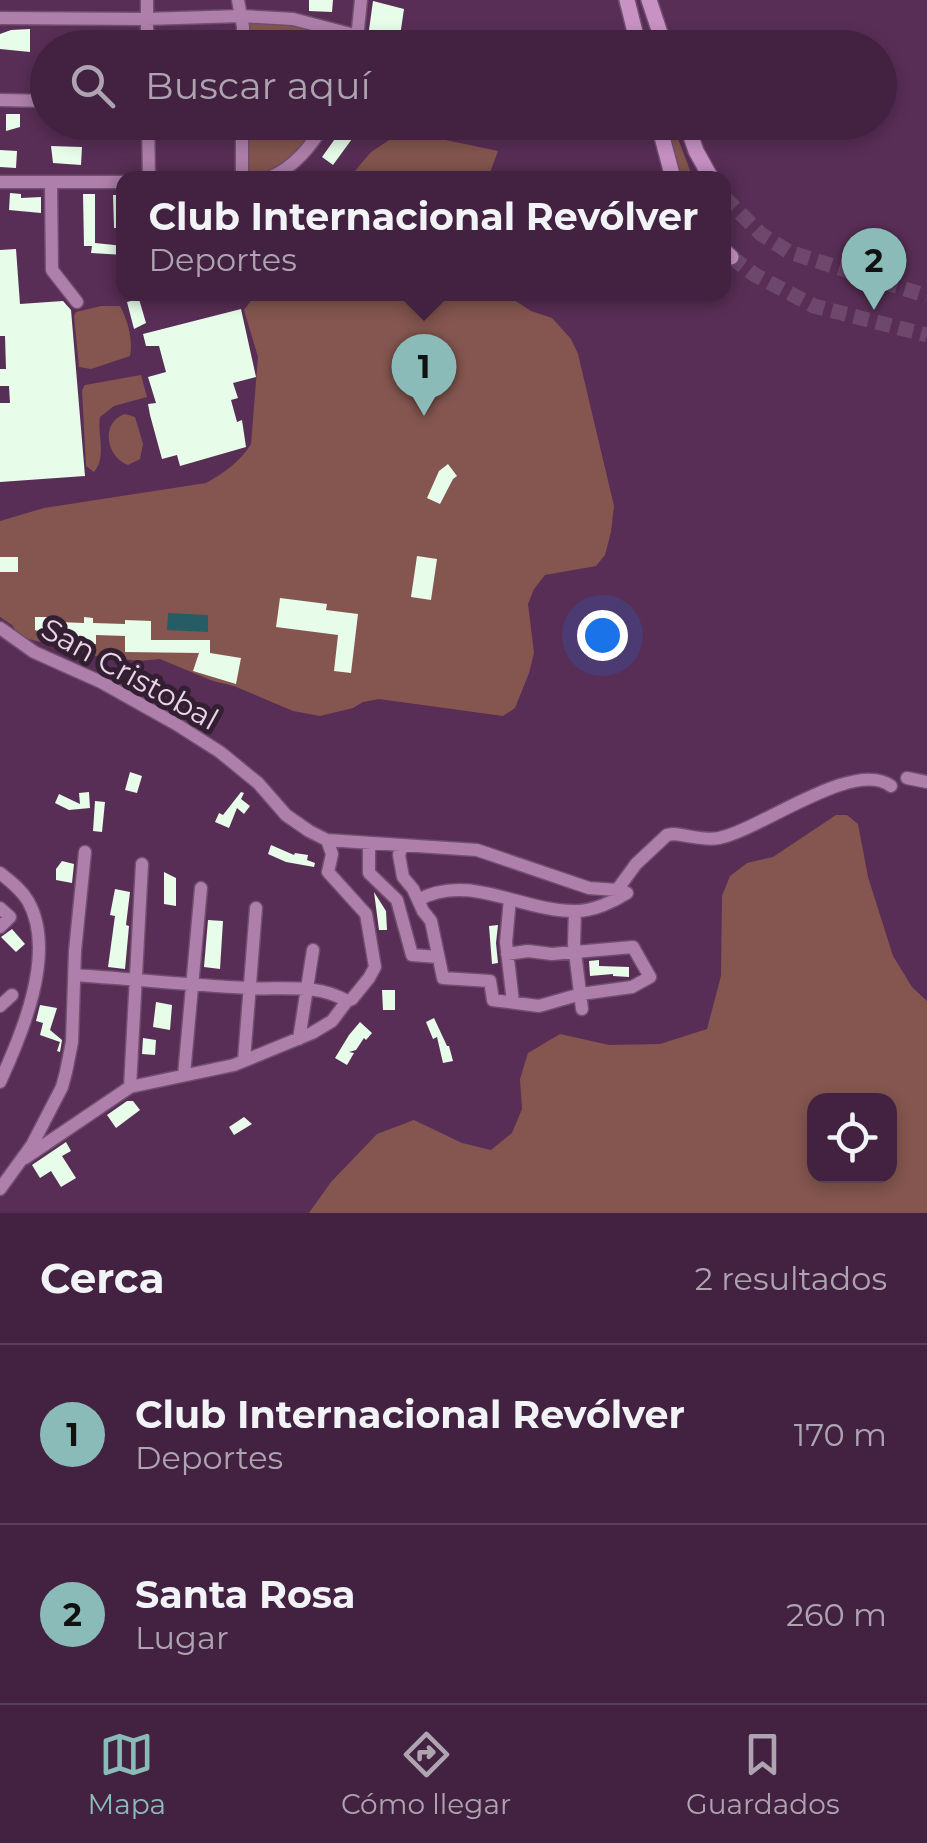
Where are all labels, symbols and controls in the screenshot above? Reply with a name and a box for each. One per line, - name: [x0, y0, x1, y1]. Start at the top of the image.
- search box: [30, 30, 897, 140]
- icon: search: [65, 58, 120, 113]
- text: Buscar aquí: [145, 62, 371, 109]
- popup: [116, 171, 731, 301]
- text: Club Internacional Revólver: [149, 193, 698, 240]
- pin: 2: [842, 228, 906, 310]
- text: Deportes: [149, 240, 297, 279]
- pin: 1: [392, 334, 456, 416]
- street label: San Cristobal: [35, 610, 225, 738]
- your location: [577, 610, 628, 661]
- map controls: [807, 1093, 897, 1183]
- button: locate: [807, 1093, 897, 1183]
- text: Cerca: [40, 1252, 165, 1304]
- text: 2 resultados: [695, 1259, 887, 1298]
- text: Club Internacional Revólver: [135, 1391, 685, 1438]
- text: 1: [66, 1415, 79, 1454]
- text: 170 m: [794, 1415, 887, 1454]
- text: Deportes: [135, 1438, 283, 1477]
- text: Santa Rosa: [135, 1571, 355, 1618]
- text: 2: [63, 1595, 82, 1634]
- text: 260 m: [786, 1595, 887, 1634]
- text: Lugar: [135, 1618, 229, 1657]
- tab: Mapa: [87, 1727, 166, 1821]
- tab: Cómo llegar: [341, 1727, 511, 1821]
- tab: Guardados: [686, 1727, 840, 1821]

